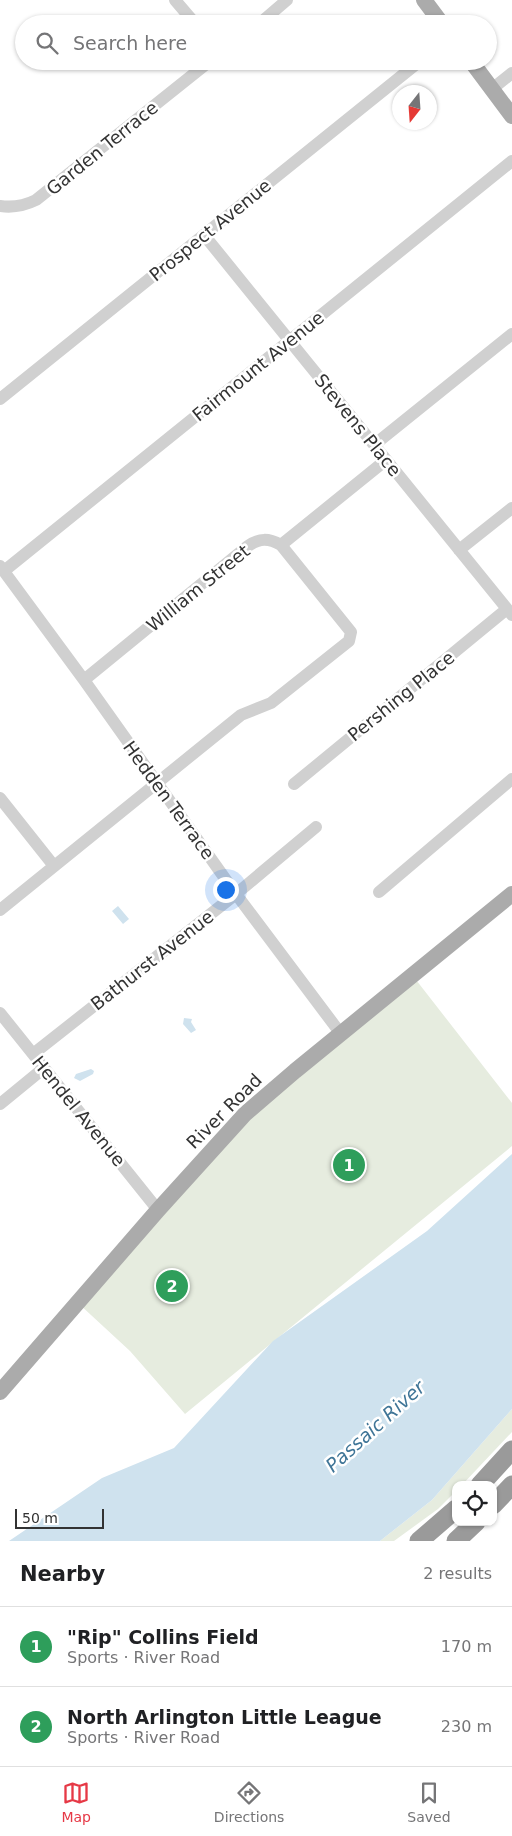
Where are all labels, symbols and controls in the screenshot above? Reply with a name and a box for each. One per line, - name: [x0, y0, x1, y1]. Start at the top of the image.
- search box: [15, 15, 497, 70]
- icon: search: [33, 29, 61, 57]
- text: Search here: [73, 32, 187, 54]
- north arrow: [392, 85, 437, 130]
- street label: Garden Terrace: [42, 97, 162, 199]
- street label: Prospect Avenue: [145, 175, 275, 285]
- street label: Fairmount Avenue: [188, 307, 328, 425]
- street label: Stevens Place: [310, 370, 406, 480]
- street label: William Street: [142, 540, 254, 636]
- street label: Pershing Place: [344, 647, 458, 745]
- street label: Hedden Terrace: [119, 737, 219, 863]
- your location: [213, 877, 239, 903]
- street label: Bathurst Avenue: [87, 906, 217, 1014]
- street label: Hendel Avenue: [28, 1051, 130, 1171]
- street label: River Road: [182, 1069, 266, 1153]
- pin: 1: [333, 1146, 365, 1184]
- pin: 2: [156, 1267, 188, 1305]
- water label: Passaic River: [321, 1375, 430, 1476]
- map controls: [452, 1481, 497, 1526]
- button: locate: [452, 1481, 497, 1526]
- scale bar: [15, 1506, 104, 1529]
- text: 50 m: [22, 1510, 58, 1526]
- text: Nearby: [20, 1562, 105, 1586]
- text: 2 results: [423, 1564, 492, 1583]
- text: "Rip" Collins Field: [67, 1626, 259, 1648]
- text: 1: [30, 1637, 42, 1656]
- text: 170 m: [441, 1637, 492, 1656]
- text: Sports · River Road: [67, 1648, 220, 1667]
- text: North Arlington Little League: [67, 1706, 382, 1728]
- text: 2: [30, 1717, 42, 1736]
- text: 230 m: [441, 1717, 492, 1736]
- text: Sports · River Road: [67, 1728, 220, 1747]
- tab: Map: [61, 1779, 91, 1825]
- tab: Directions: [214, 1779, 284, 1825]
- tab: Saved: [407, 1779, 451, 1825]

